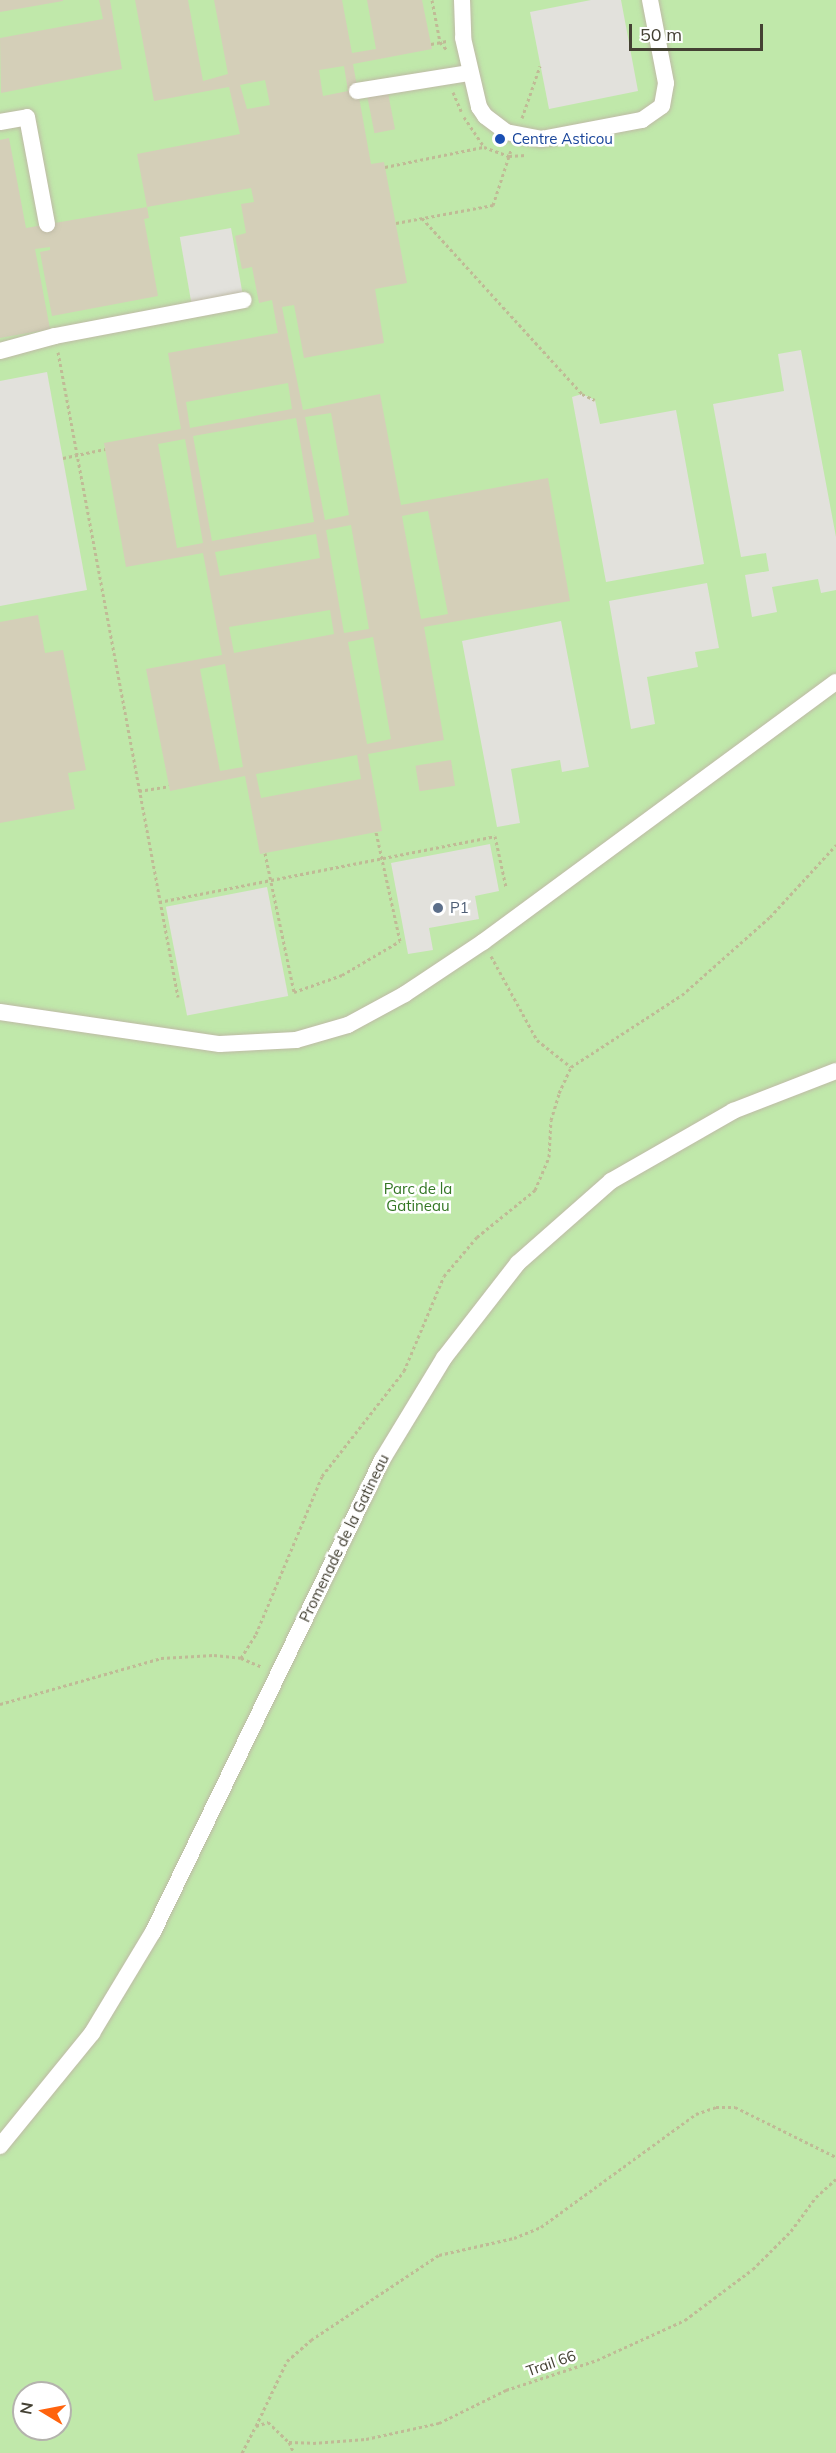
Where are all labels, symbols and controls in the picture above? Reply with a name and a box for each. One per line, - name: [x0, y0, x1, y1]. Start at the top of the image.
- scale bar: [632, 12, 766, 50]
- text: 50 m: [640, 23, 682, 46]
- place label: Centre Asticou: [512, 130, 613, 148]
- marker: Centre Asticou: [493, 132, 507, 146]
- place label: P1: [450, 899, 469, 917]
- marker: P1: [431, 901, 445, 915]
- park label: Parc de la Gatineau: [384, 1179, 452, 1214]
- street label: Promenade de la Gatineau: [295, 1451, 393, 1625]
- street label: Trail 66: [524, 2346, 578, 2380]
- north arrow: [12, 2381, 72, 2441]
- text: N: [15, 2401, 37, 2416]

